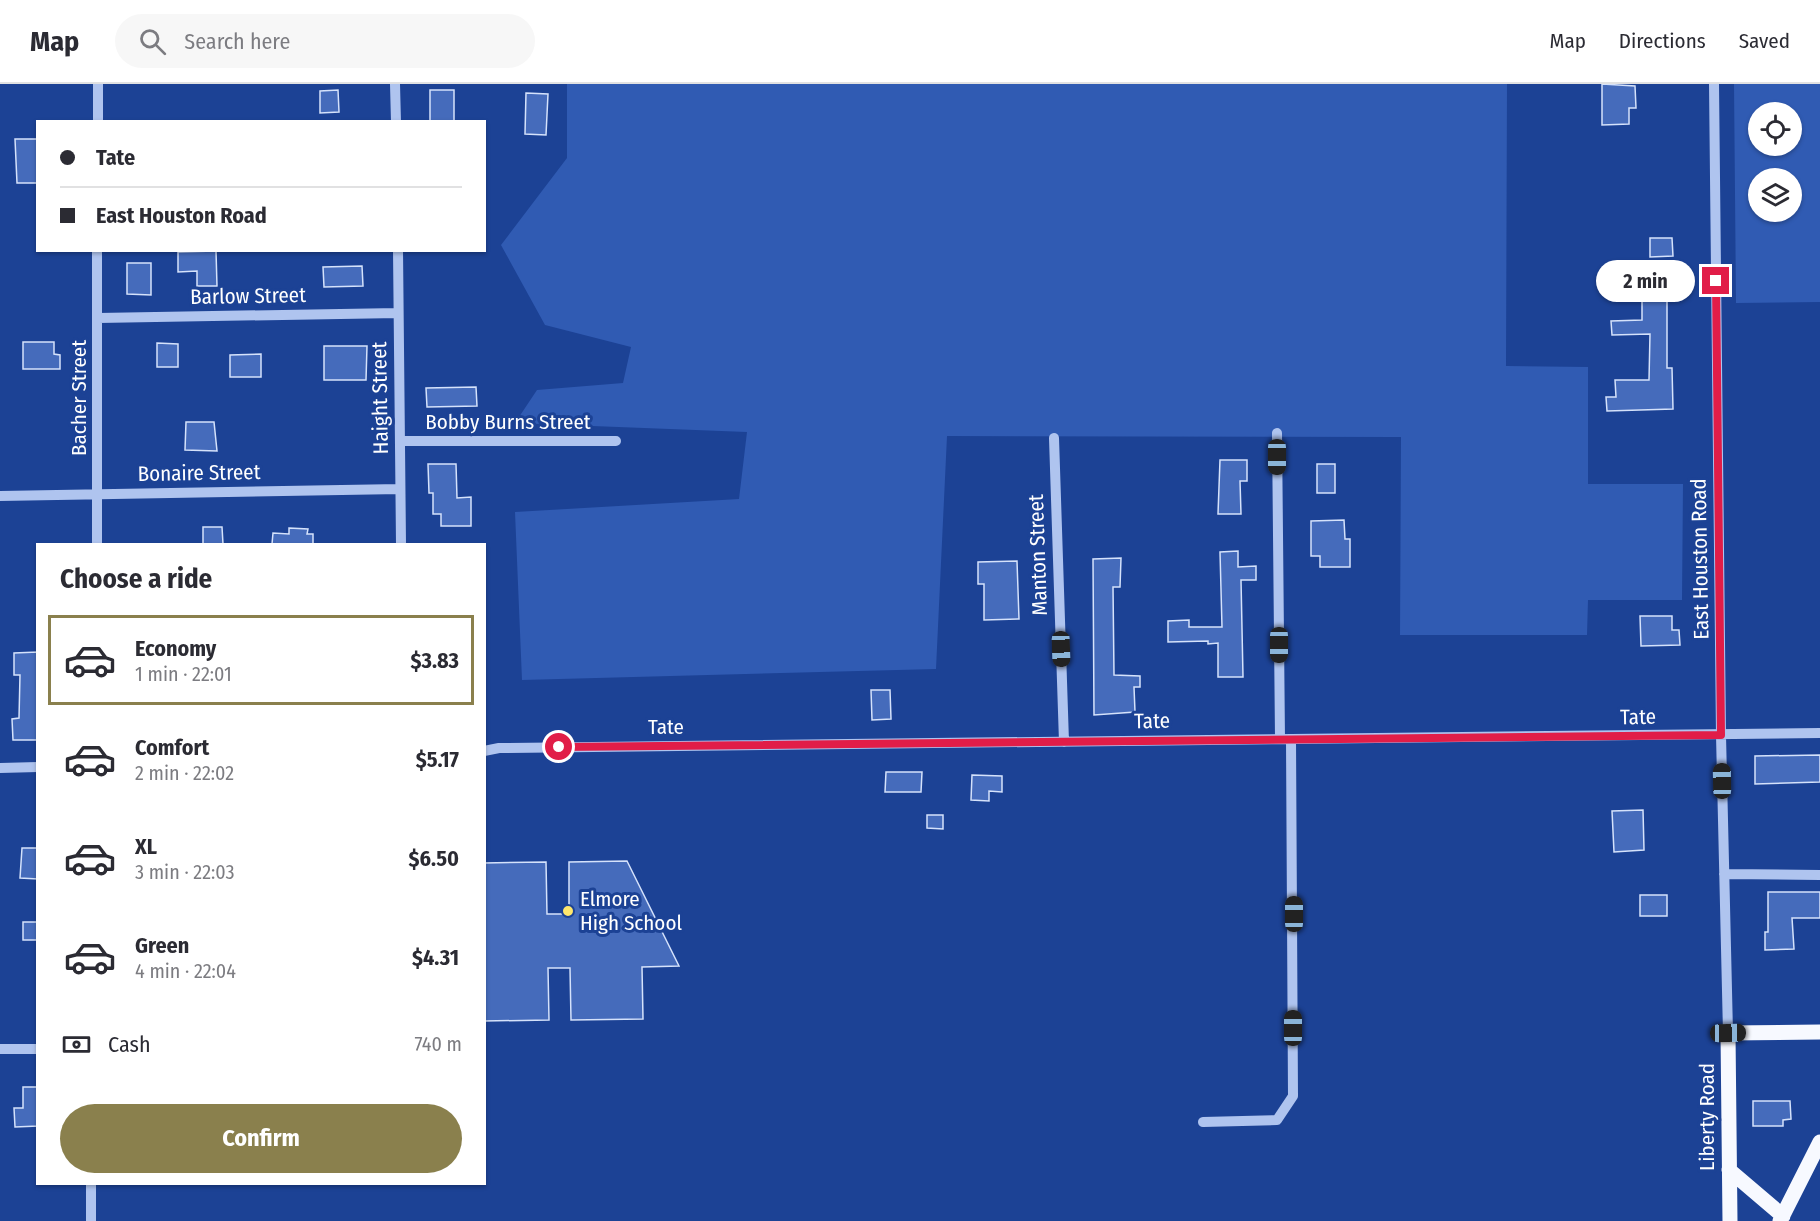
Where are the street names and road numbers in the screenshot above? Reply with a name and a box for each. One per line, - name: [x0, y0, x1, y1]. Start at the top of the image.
- street label: Barlow Street: [190, 282, 306, 310]
- street label: Bacher Street: [66, 340, 92, 456]
- street label: Haight Street: [366, 341, 394, 455]
- street label: Bobby Burns Street: [425, 409, 591, 435]
- street label: Bonaire Street: [137, 459, 261, 487]
- street label: East Houston Road: [1686, 478, 1714, 640]
- street label: Manton Street: [1023, 494, 1053, 616]
- street label: Tate: [1620, 704, 1656, 730]
- street label: Tate: [1134, 708, 1170, 734]
- street label: Tate: [648, 714, 684, 740]
- street label: Liberty Road: [1694, 1063, 1720, 1171]

